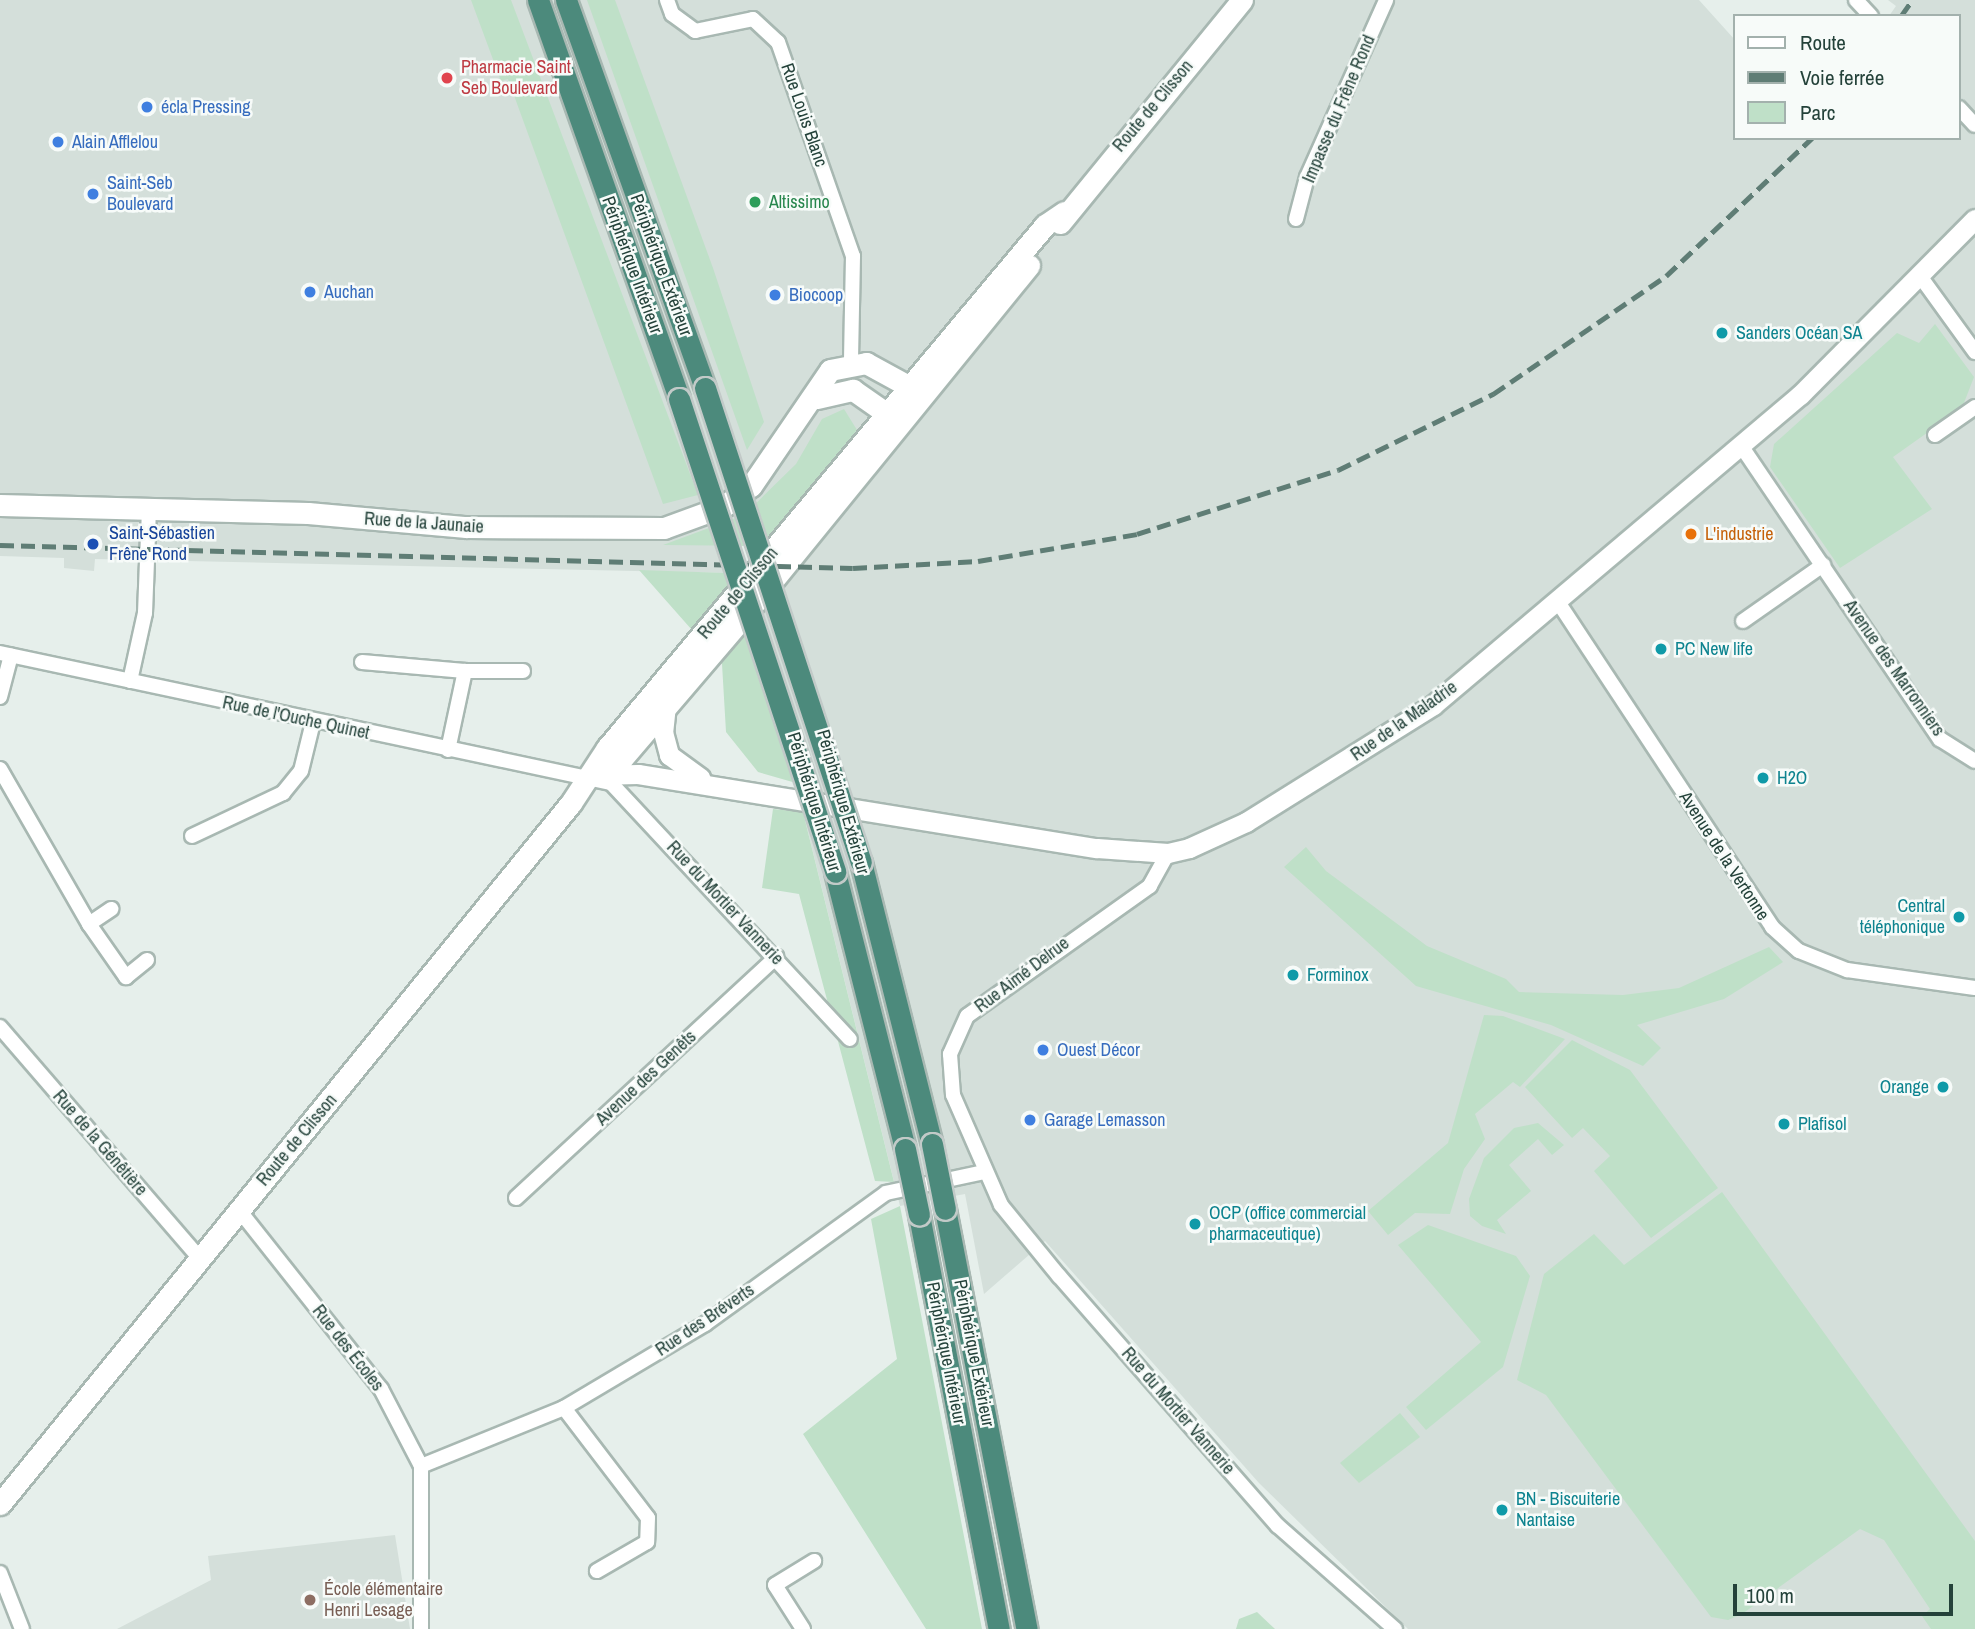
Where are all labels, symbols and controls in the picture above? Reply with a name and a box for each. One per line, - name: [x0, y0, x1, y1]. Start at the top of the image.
- legend: [1734, 14, 1961, 140]
- text: Route: [1800, 28, 1846, 57]
- street label: Impasse du Frêne Rond: [1298, 32, 1380, 186]
- street label: Route de Clisson: [1108, 56, 1198, 156]
- place label: Pharmacie Saint Seb Boulevard: [461, 57, 571, 100]
- street label: Rue Louis Blanc: [776, 60, 832, 170]
- text: Voie ferrée: [1800, 63, 1884, 92]
- marker: Pharmacie Saint Seb Boulevard: [439, 70, 455, 86]
- place label: écla Pressing: [161, 96, 250, 118]
- text: Parc: [1800, 98, 1835, 127]
- marker: écla Pressing: [139, 99, 155, 115]
- place label: Alain Afflelou: [72, 131, 159, 153]
- marker: Alain Afflelou: [50, 134, 66, 150]
- place label: Saint-Seb Boulevard: [107, 173, 173, 216]
- marker: Saint-Seb Boulevard: [85, 186, 101, 202]
- street label: Périphérique Extérieur: [625, 191, 697, 339]
- place label: Altissimo: [769, 191, 830, 213]
- street label: Périphérique Intérieur: [597, 193, 667, 337]
- marker: Altissimo: [747, 194, 763, 210]
- place label: Auchan: [324, 281, 374, 303]
- marker: Auchan: [302, 284, 318, 300]
- place label: Biocoop: [789, 284, 843, 306]
- marker: Biocoop: [767, 287, 783, 303]
- place label: Sanders Océan SA: [1736, 322, 1862, 344]
- marker: Sanders Océan SA: [1714, 325, 1730, 341]
- street label: Rue de la Jaunaie: [363, 508, 485, 538]
- place label: Saint-Sébastien Frêne Rond: [109, 523, 215, 566]
- place label: L'industrie: [1705, 523, 1773, 545]
- marker: L'industrie: [1683, 526, 1699, 542]
- marker: Saint-Sébastien Frêne Rond: [83, 534, 103, 554]
- street label: Route de Clisson: [693, 543, 783, 643]
- street label: Avenue des Marronniers: [1839, 596, 1949, 740]
- place label: PC New life: [1675, 638, 1753, 660]
- marker: PC New life: [1653, 641, 1669, 657]
- street label: Rue de la Maladrie: [1347, 676, 1461, 766]
- street label: Rue de l'Ouche Quinet: [221, 692, 371, 744]
- street label: Périphérique Extérieur: [812, 727, 874, 877]
- street label: Périphérique Intérieur: [783, 730, 845, 874]
- place label: H2O: [1777, 767, 1807, 789]
- marker: H2O: [1755, 770, 1771, 786]
- street label: Avenue de la Vertonne: [1674, 788, 1774, 924]
- street label: Rue du Mortier Vannerie: [662, 837, 788, 969]
- place label: Central téléphonique: [1860, 896, 1945, 939]
- marker: Central téléphonique: [1951, 909, 1967, 925]
- street label: Rue Aimé Delrue: [970, 932, 1074, 1018]
- place label: Forminox: [1307, 964, 1369, 986]
- marker: Forminox: [1285, 967, 1301, 983]
- street label: Avenue des Genêts: [591, 1026, 701, 1130]
- place label: Ouest Décor: [1057, 1039, 1140, 1061]
- marker: Ouest Décor: [1035, 1042, 1051, 1058]
- place label: Orange: [1880, 1076, 1929, 1098]
- marker: Orange: [1935, 1079, 1951, 1095]
- street label: Rue de la Génêtière: [48, 1086, 152, 1200]
- street label: Route de Clisson: [252, 1090, 342, 1190]
- place label: Garage Lemasson: [1044, 1109, 1165, 1131]
- marker: Garage Lemasson: [1022, 1112, 1038, 1128]
- place label: Plafisol: [1798, 1113, 1846, 1135]
- marker: Plafisol: [1776, 1116, 1792, 1132]
- place label: OCP (office commercial pharmaceutique): [1209, 1203, 1366, 1246]
- marker: OCP (office commercial pharmaceutique): [1187, 1216, 1203, 1232]
- street label: Périphérique Extérieur: [949, 1278, 999, 1428]
- street label: Rue des Bréverts: [652, 1279, 758, 1361]
- street label: Périphérique Intérieur: [922, 1280, 970, 1426]
- street label: Rue des Écoles: [308, 1301, 388, 1395]
- street label: Rue du Mortier Vannerie: [1117, 1343, 1239, 1479]
- place label: BN - Biscuiterie Nantaise: [1516, 1489, 1620, 1532]
- marker: BN - Biscuiterie Nantaise: [1494, 1502, 1510, 1518]
- scale bar: [1737, 1570, 1958, 1614]
- place label: École élémentaire Henri Lesage: [324, 1579, 443, 1622]
- text: 100 m: [1746, 1581, 1794, 1610]
- marker: École élémentaire Henri Lesage: [302, 1592, 318, 1608]

